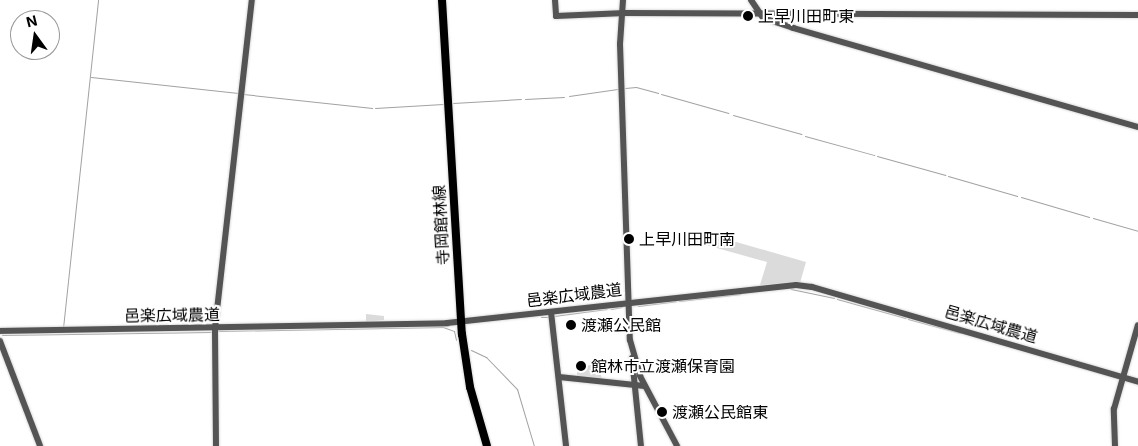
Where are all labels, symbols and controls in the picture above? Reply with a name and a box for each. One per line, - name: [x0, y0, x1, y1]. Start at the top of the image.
- place label: 上早川田町東: [758, 6, 854, 26]
- north arrow: [10, 10, 60, 60]
- marker: 上早川田町東: [742, 10, 754, 22]
- text: N: [24, 11, 39, 30]
- street label: 寺岡館林線: [429, 185, 453, 265]
- place label: 上早川田町南: [639, 229, 735, 249]
- marker: 上早川田町南: [623, 233, 635, 245]
- street label: 邑楽広域農道: [525, 280, 623, 310]
- street label: 邑楽広域農道: [942, 302, 1040, 346]
- street label: 邑楽広域農道: [124, 305, 220, 325]
- place label: 渡瀬公民館: [581, 315, 661, 335]
- marker: 渡瀬公民館: [565, 319, 577, 331]
- place label: 館林市立渡瀬保育園: [591, 356, 735, 376]
- marker: 館林市立渡瀬保育園: [575, 360, 587, 372]
- place label: 渡瀬公民館東: [672, 402, 768, 422]
- marker: 渡瀬公民館東: [656, 406, 668, 418]

